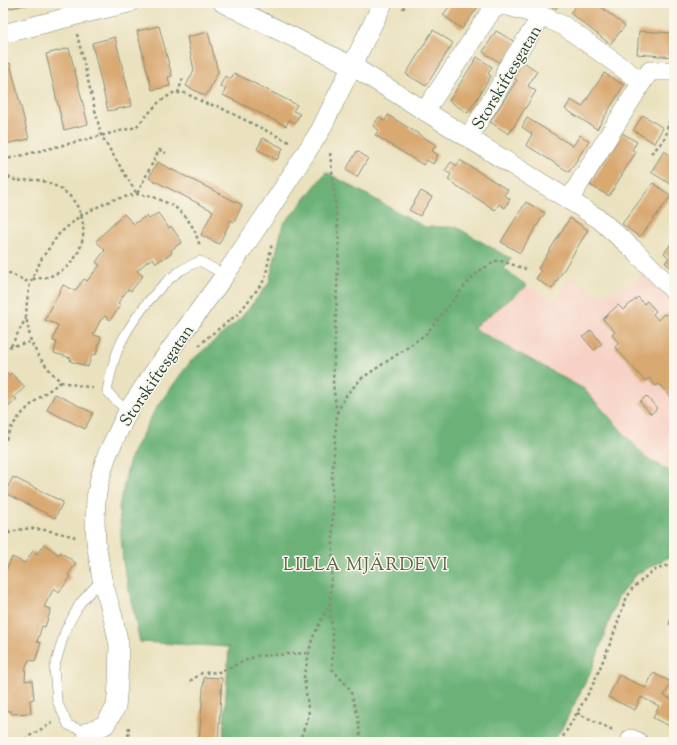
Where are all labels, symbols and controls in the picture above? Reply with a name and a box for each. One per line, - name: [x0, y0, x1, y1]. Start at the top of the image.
- street label: Storskiftesgatan: [467, 21, 548, 135]
- street label: Storskiftesgatan: [115, 320, 201, 432]
- district label: LILLA MJÄRDEVI: [283, 553, 449, 579]

